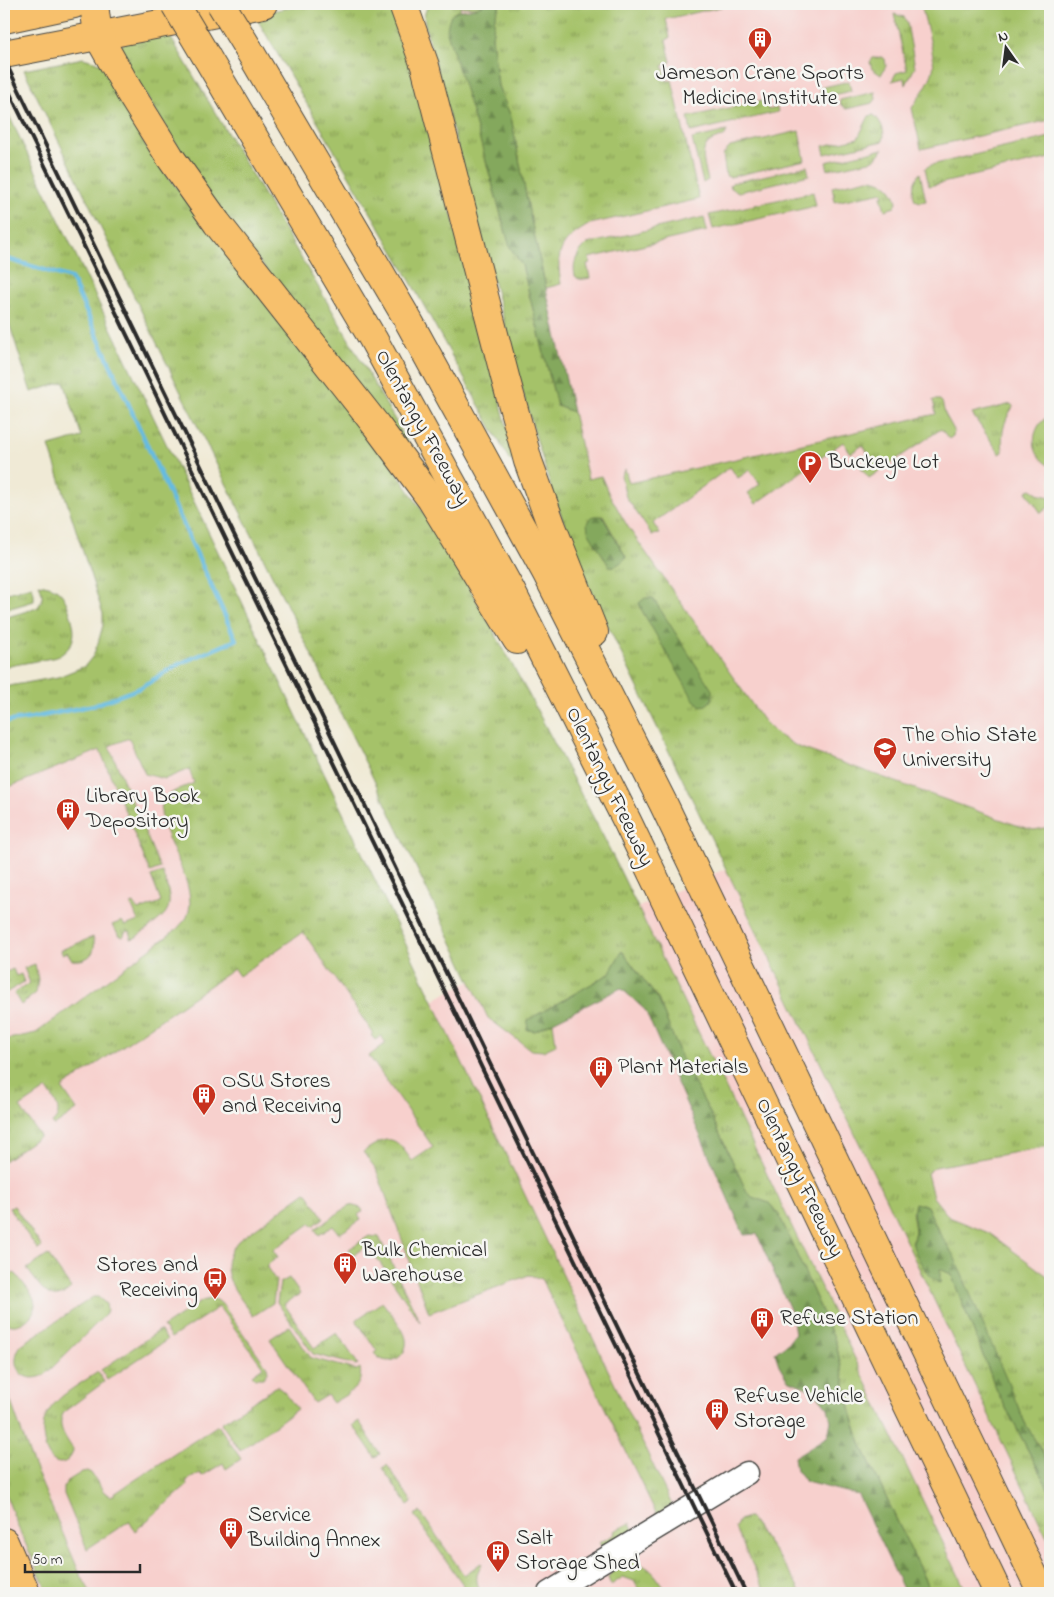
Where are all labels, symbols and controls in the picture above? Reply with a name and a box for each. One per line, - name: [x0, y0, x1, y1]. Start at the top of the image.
- north arrow: [982, 22, 1032, 72]
- building icon: Jameson Crane Sports Medicine Institute: [747, 26, 773, 60]
- text: N: [996, 26, 1010, 48]
- place label: Jameson Crane Sports Medicine Institute: [656, 58, 864, 115]
- street label: Olentangy Freeway: [365, 344, 478, 512]
- place label: Buckeye Lot: [827, 447, 940, 480]
- parking icon: Buckeye Lot: [797, 450, 823, 484]
- street label: Olentangy Freeway: [556, 702, 662, 873]
- place label: The Ohio State University: [902, 720, 1037, 778]
- school or university icon: The Ohio State University: [872, 736, 898, 770]
- place label: Library Book Depository: [85, 781, 200, 839]
- building icon: Library Book Depository: [55, 797, 81, 831]
- place label: Plant Materials: [618, 1052, 749, 1084]
- building icon: Plant Materials: [588, 1055, 614, 1089]
- place label: OSU Stores and Receiving: [222, 1066, 341, 1124]
- building icon: OSU Stores and Receiving: [191, 1082, 217, 1116]
- street label: Olentangy Freeway: [746, 1093, 852, 1264]
- place label: Bulk Chemical Warehouse: [361, 1235, 487, 1292]
- place label: Stores and Receiving: [97, 1250, 198, 1308]
- building icon: Bulk Chemical Warehouse: [332, 1251, 358, 1285]
- bus stop icon: Stores and Receiving: [202, 1266, 228, 1300]
- place label: Refuse Station: [780, 1303, 918, 1335]
- building icon: Refuse Station: [749, 1306, 775, 1340]
- place label: Refuse Vehicle Storage: [734, 1381, 863, 1439]
- building icon: Refuse Vehicle Storage: [704, 1397, 730, 1431]
- place label: Service Building Annex: [247, 1500, 381, 1558]
- building icon: Service Building Annex: [218, 1516, 244, 1550]
- place label: Salt Storage Shed: [516, 1523, 640, 1581]
- building icon: Salt Storage Shed: [485, 1539, 511, 1573]
- scale bar: [25, 1542, 140, 1574]
- text: 50 m: [32, 1549, 63, 1571]

